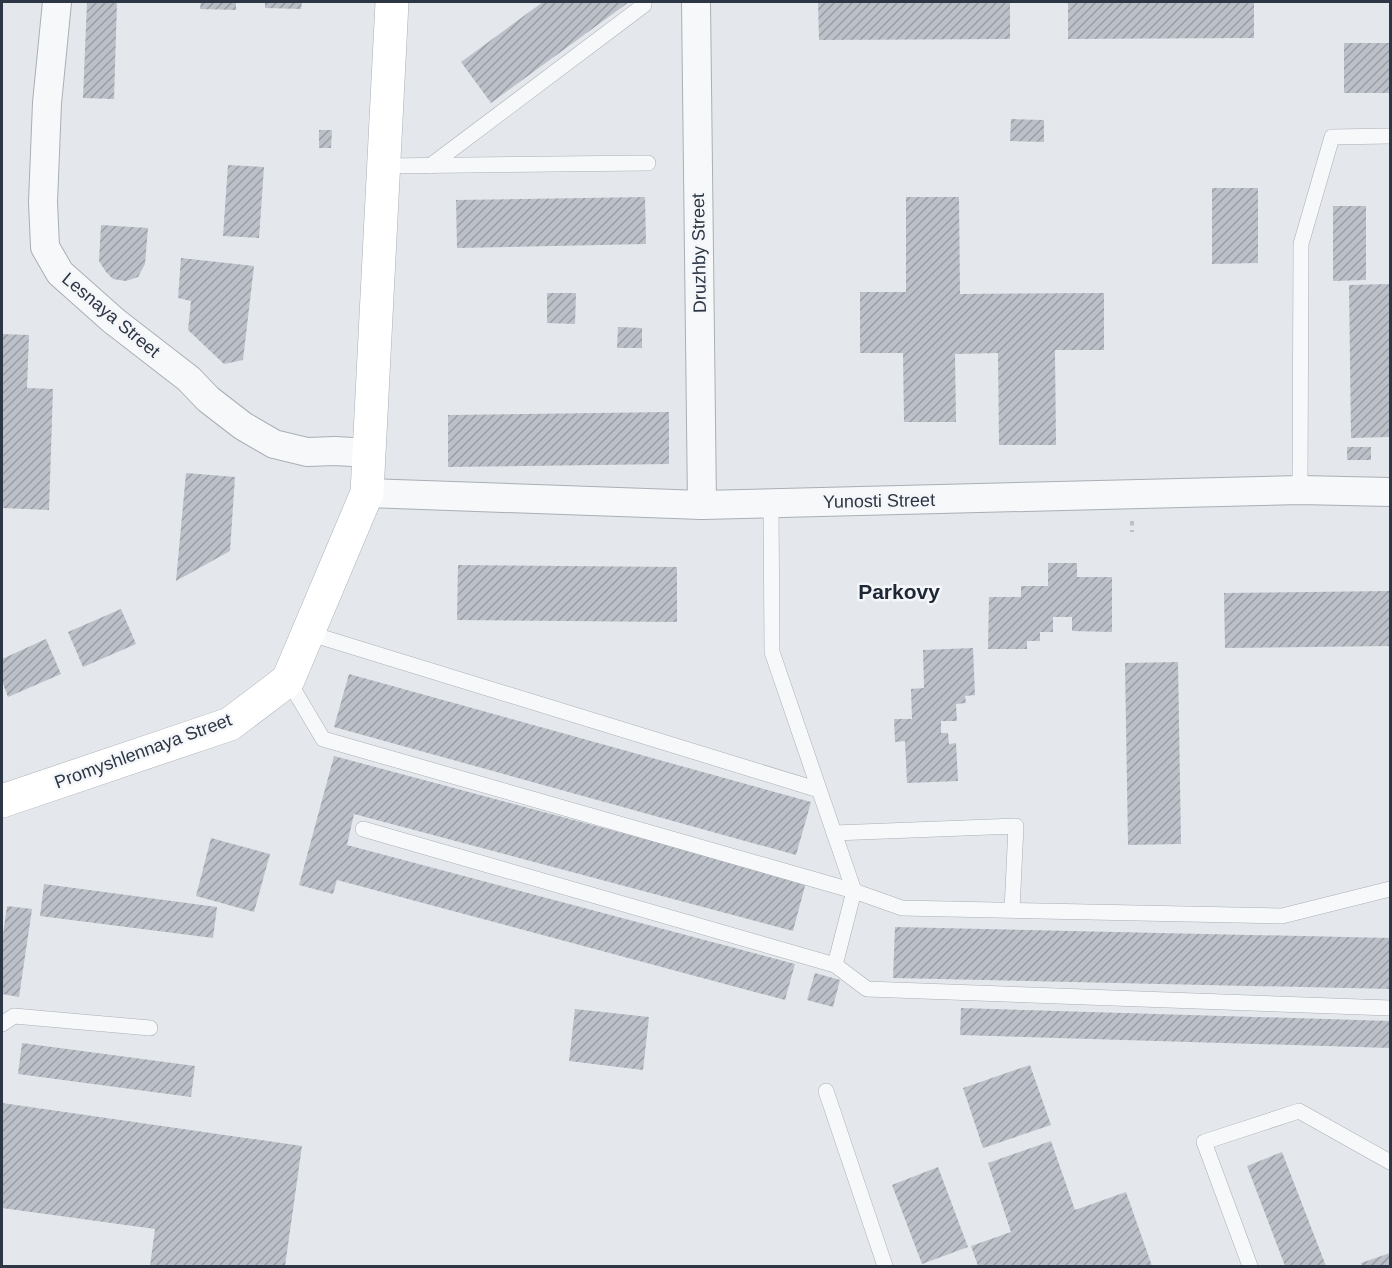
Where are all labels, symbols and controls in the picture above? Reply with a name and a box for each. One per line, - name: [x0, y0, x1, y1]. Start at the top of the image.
- street label: Druzhby Street: [688, 193, 710, 313]
- street label: Lesnaya Street: [58, 268, 164, 362]
- street label: Yunosti Street: [823, 490, 935, 512]
- district label: Parkovy: [858, 580, 940, 603]
- street label: Promyshlennaya Street: [52, 710, 234, 792]

